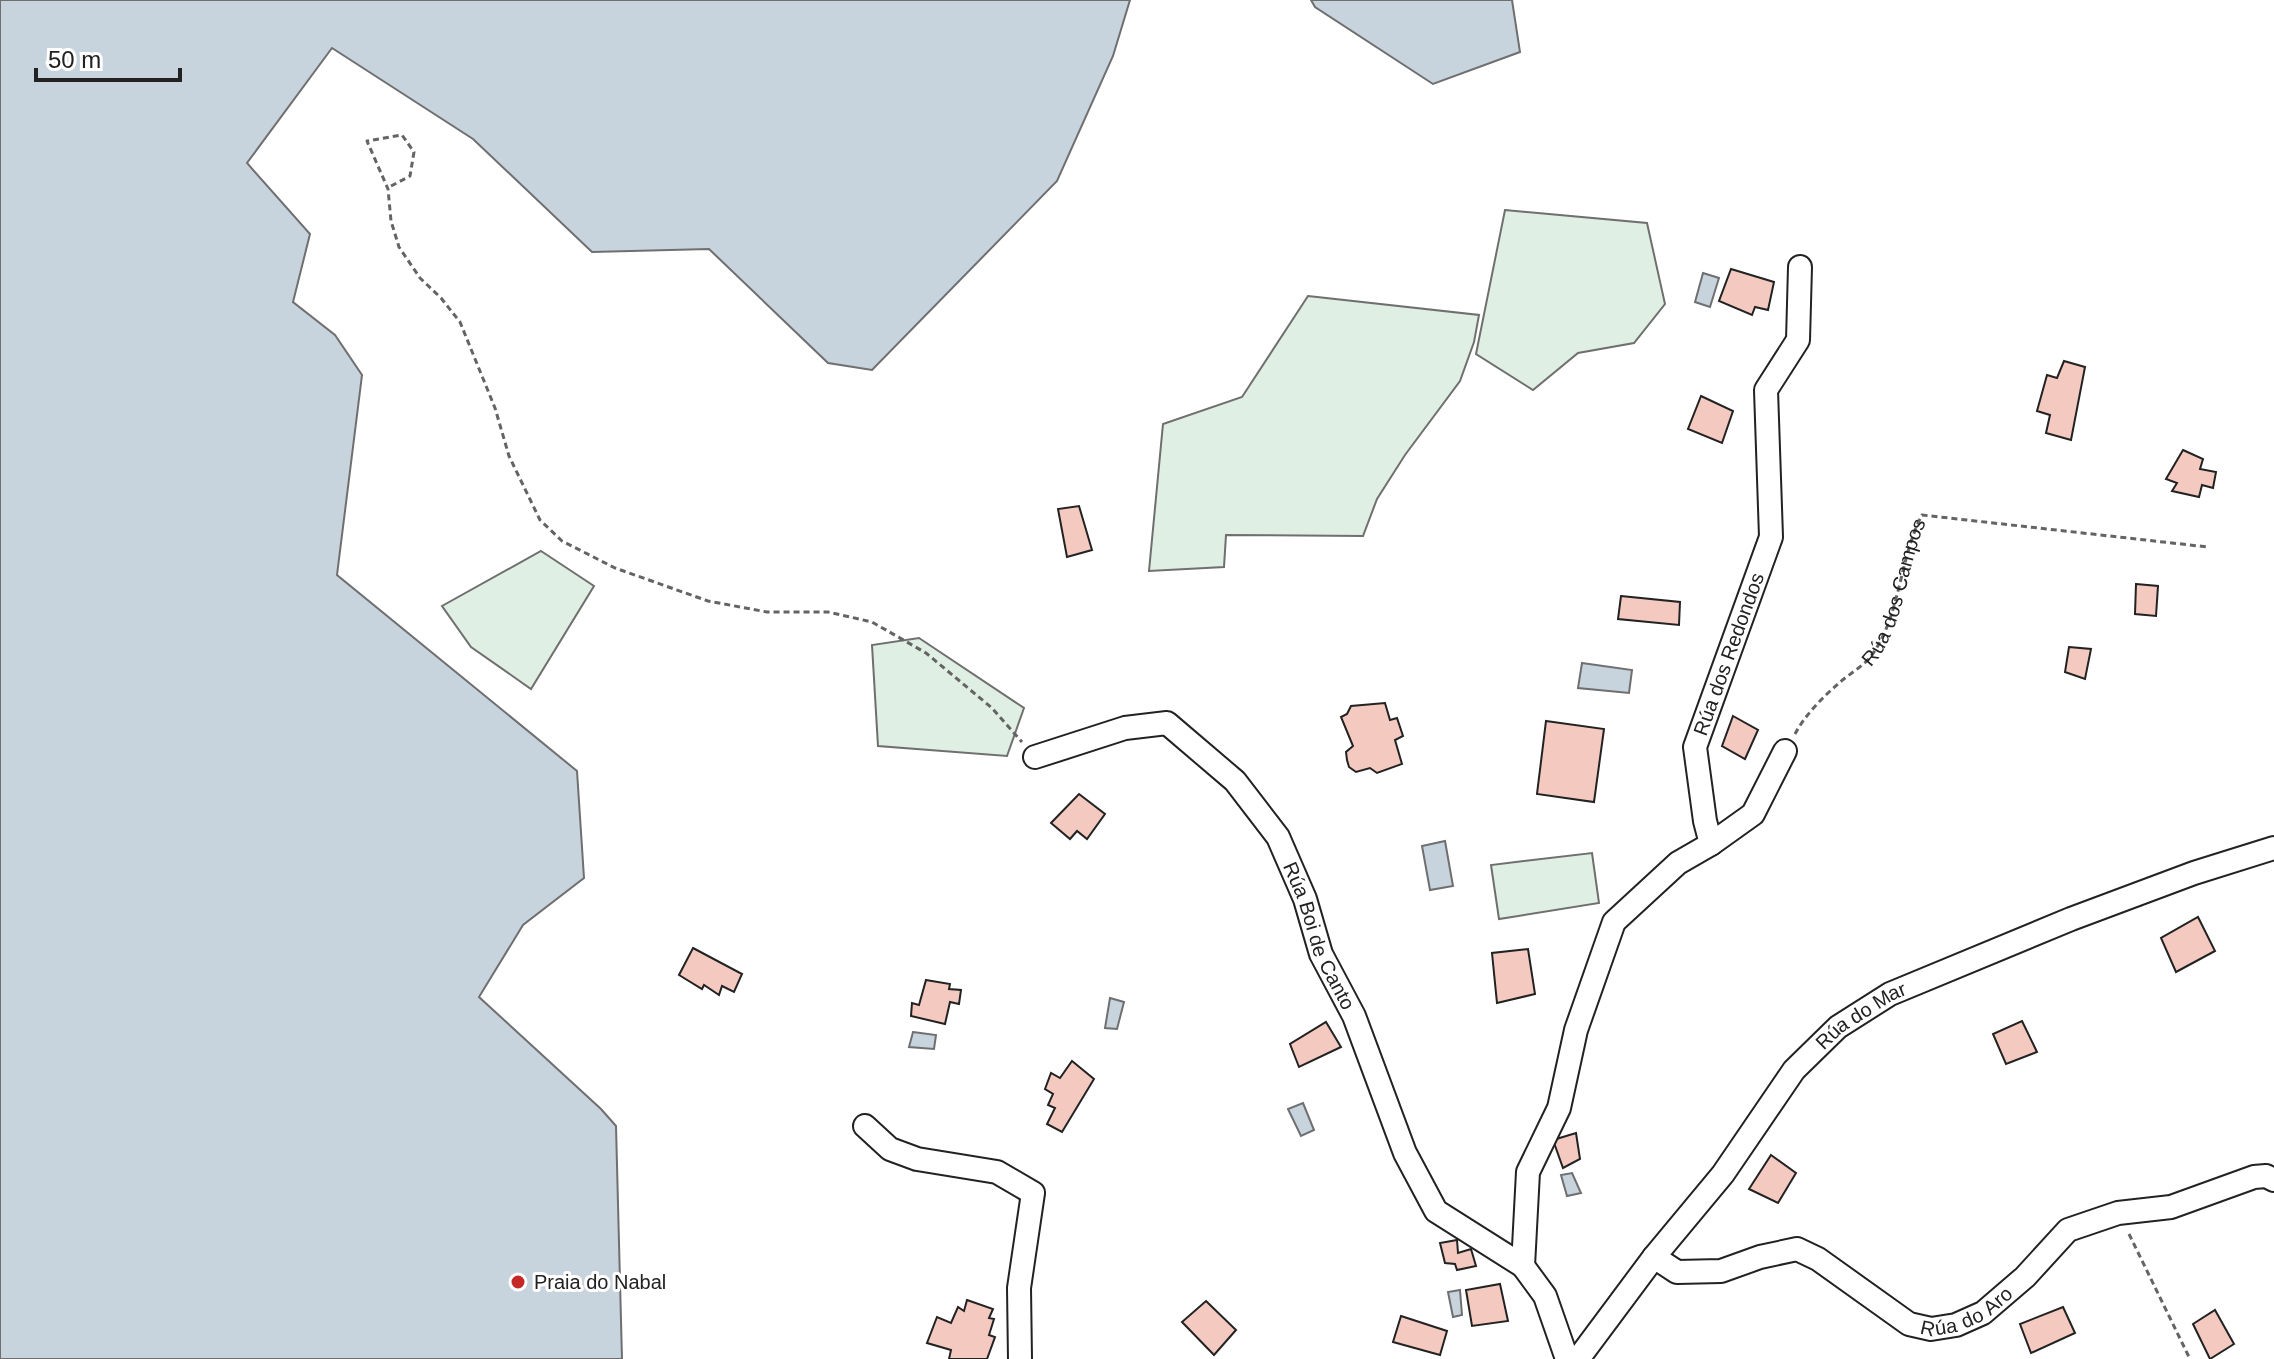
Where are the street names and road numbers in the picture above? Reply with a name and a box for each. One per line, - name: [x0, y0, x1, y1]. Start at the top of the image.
- street label: Rúa dos Campos: [1857, 515, 1930, 670]
- street label: Rúa dos Redondos: [1689, 570, 1768, 738]
- street label: Rúa Boi de Canto: [1279, 858, 1359, 1013]
- street label: Rúa do Mar: [1811, 978, 1909, 1054]
- street label: Rúa do Aro: [1918, 1282, 2017, 1341]

